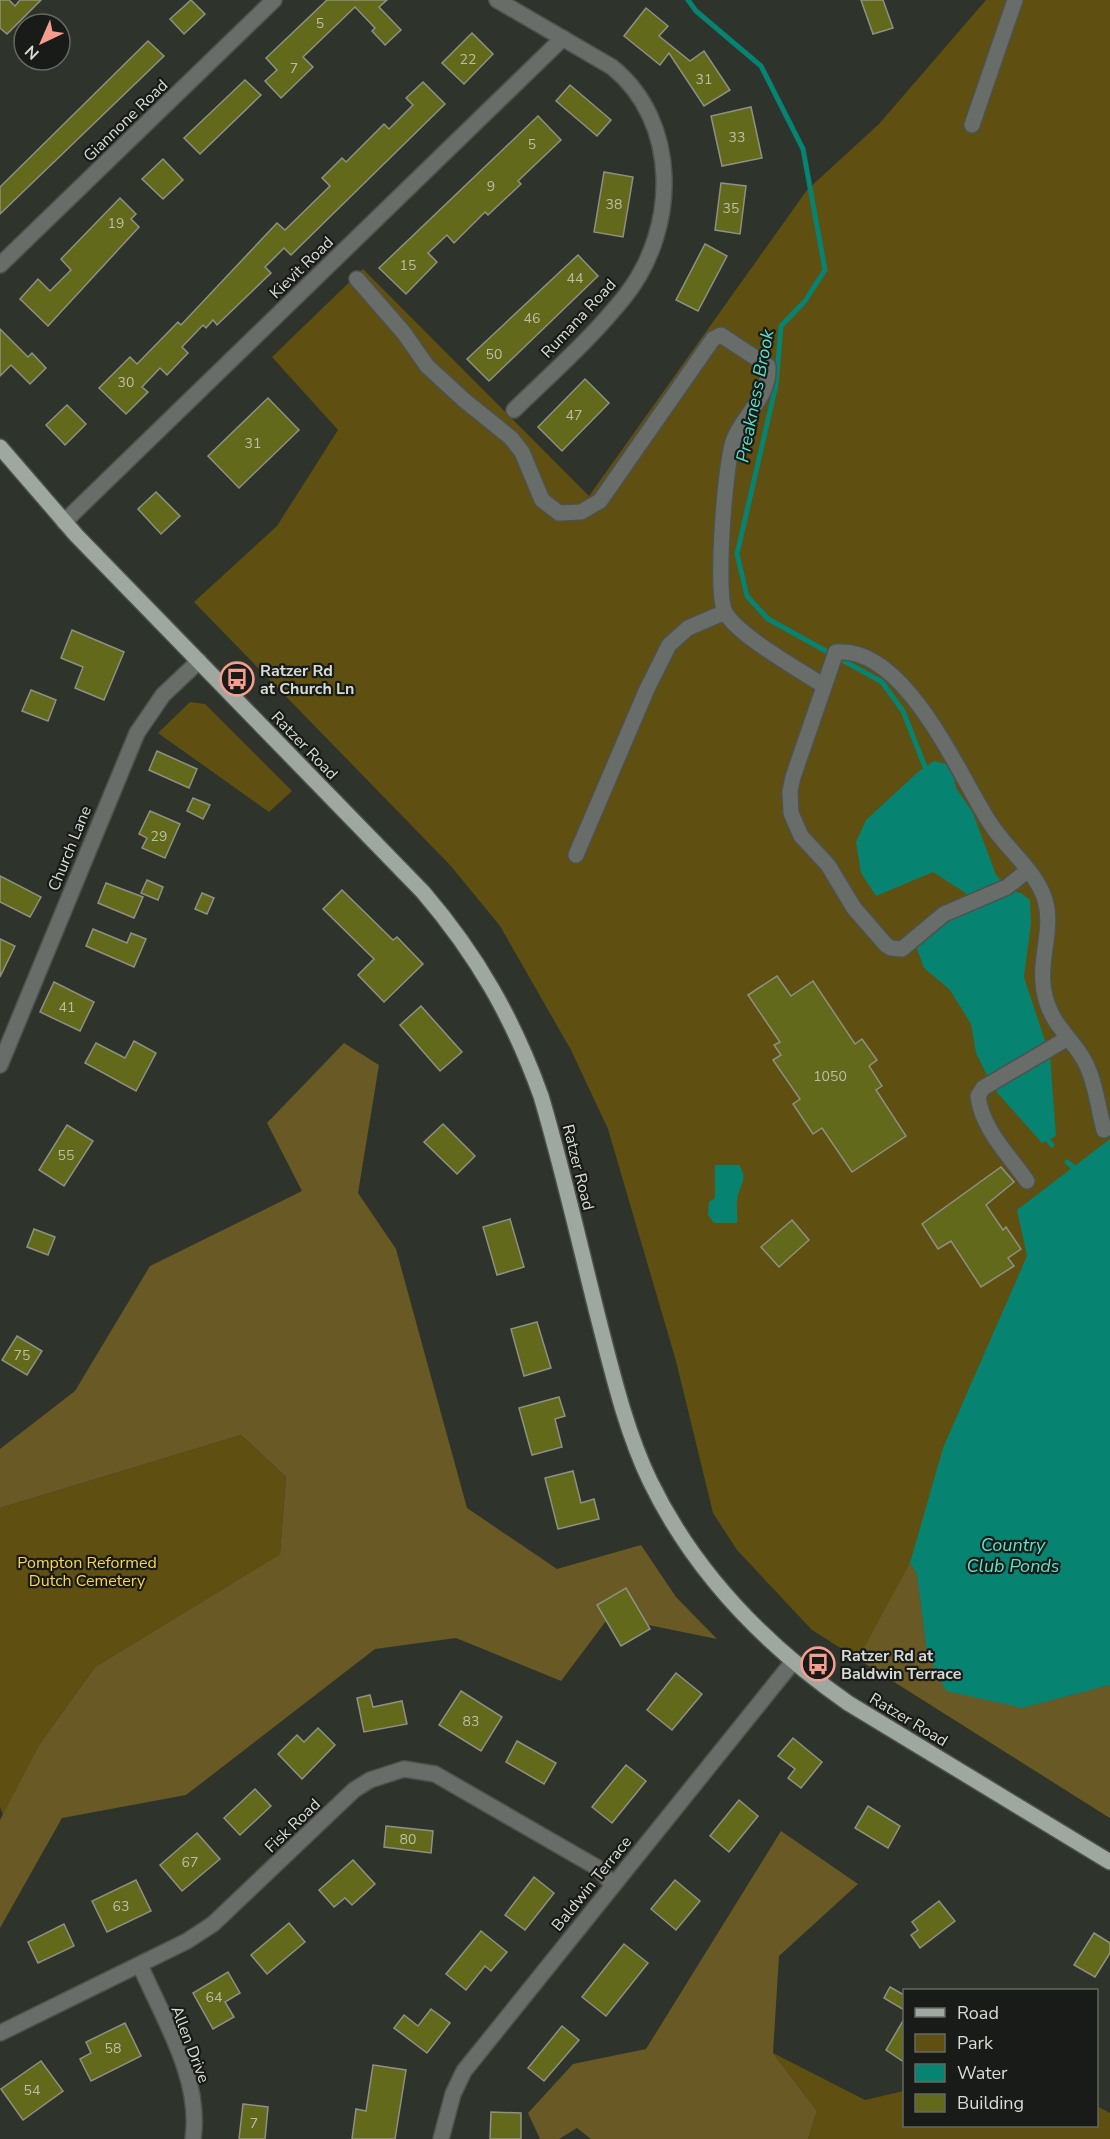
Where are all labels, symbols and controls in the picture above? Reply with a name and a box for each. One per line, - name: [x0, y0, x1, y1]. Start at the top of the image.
- north arrow: [12, 12, 72, 72]
- house number: 5: [316, 14, 324, 33]
- text: N: [20, 40, 44, 64]
- house number: 22: [460, 50, 476, 69]
- house number: 7: [290, 59, 298, 78]
- house number: 31: [696, 70, 712, 89]
- street label: Giannone Road: [79, 75, 173, 167]
- house number: 33: [729, 128, 745, 147]
- house number: 5: [528, 135, 536, 154]
- house number: 9: [487, 177, 495, 196]
- house number: 38: [606, 195, 622, 214]
- house number: 35: [723, 199, 739, 218]
- house number: 19: [108, 214, 124, 233]
- street label: Kievit Road: [265, 232, 338, 304]
- house number: 15: [400, 256, 416, 275]
- house number: 44: [567, 269, 583, 288]
- street label: Rumana Road: [536, 274, 621, 363]
- house number: 46: [524, 309, 540, 328]
- water label: Preakness Brook: [730, 327, 780, 465]
- house number: 50: [486, 345, 502, 364]
- house number: 30: [118, 373, 134, 392]
- house number: 47: [566, 406, 582, 425]
- house number: 31: [245, 434, 261, 453]
- place label: Ratzer Rd at Church Ln: [260, 660, 354, 700]
- bus stop icon: Ratzer Rd at Church Ln: [219, 661, 255, 697]
- street label: Ratzer Road: [266, 707, 343, 785]
- street label: Church Lane: [43, 803, 97, 894]
- house number: 29: [151, 827, 167, 846]
- house number: 41: [59, 998, 75, 1017]
- house number: 1050: [813, 1067, 847, 1086]
- street label: Ratzer Road: [557, 1122, 599, 1212]
- house number: 55: [58, 1146, 74, 1165]
- house number: 75: [14, 1346, 30, 1365]
- water label: Country Club Ponds: [966, 1533, 1060, 1578]
- park label: Pompton Reformed Dutch Cemetery: [17, 1552, 157, 1592]
- place label: Ratzer Rd at Baldwin Terrace: [841, 1645, 962, 1685]
- bus stop icon: Ratzer Rd at Baldwin Terrace: [800, 1646, 836, 1682]
- street label: Ratzer Road: [865, 1688, 952, 1752]
- house number: 83: [463, 1712, 479, 1731]
- street label: Fisk Road: [260, 1794, 325, 1858]
- house number: 80: [400, 1830, 416, 1849]
- street label: Baldwin Terrace: [547, 1832, 637, 1936]
- house number: 67: [182, 1853, 198, 1872]
- house number: 63: [113, 1897, 129, 1916]
- house number: 64: [206, 1988, 222, 2007]
- legend: [903, 1989, 1098, 2127]
- text: Road: [957, 2001, 999, 2025]
- street label: Allen Drive: [165, 2003, 215, 2086]
- text: Park: [957, 2031, 994, 2055]
- house number: 58: [105, 2039, 121, 2058]
- text: Water: [957, 2061, 1008, 2085]
- house number: 54: [24, 2081, 40, 2100]
- text: Building: [957, 2091, 1024, 2115]
- house number: 7: [250, 2114, 258, 2133]

